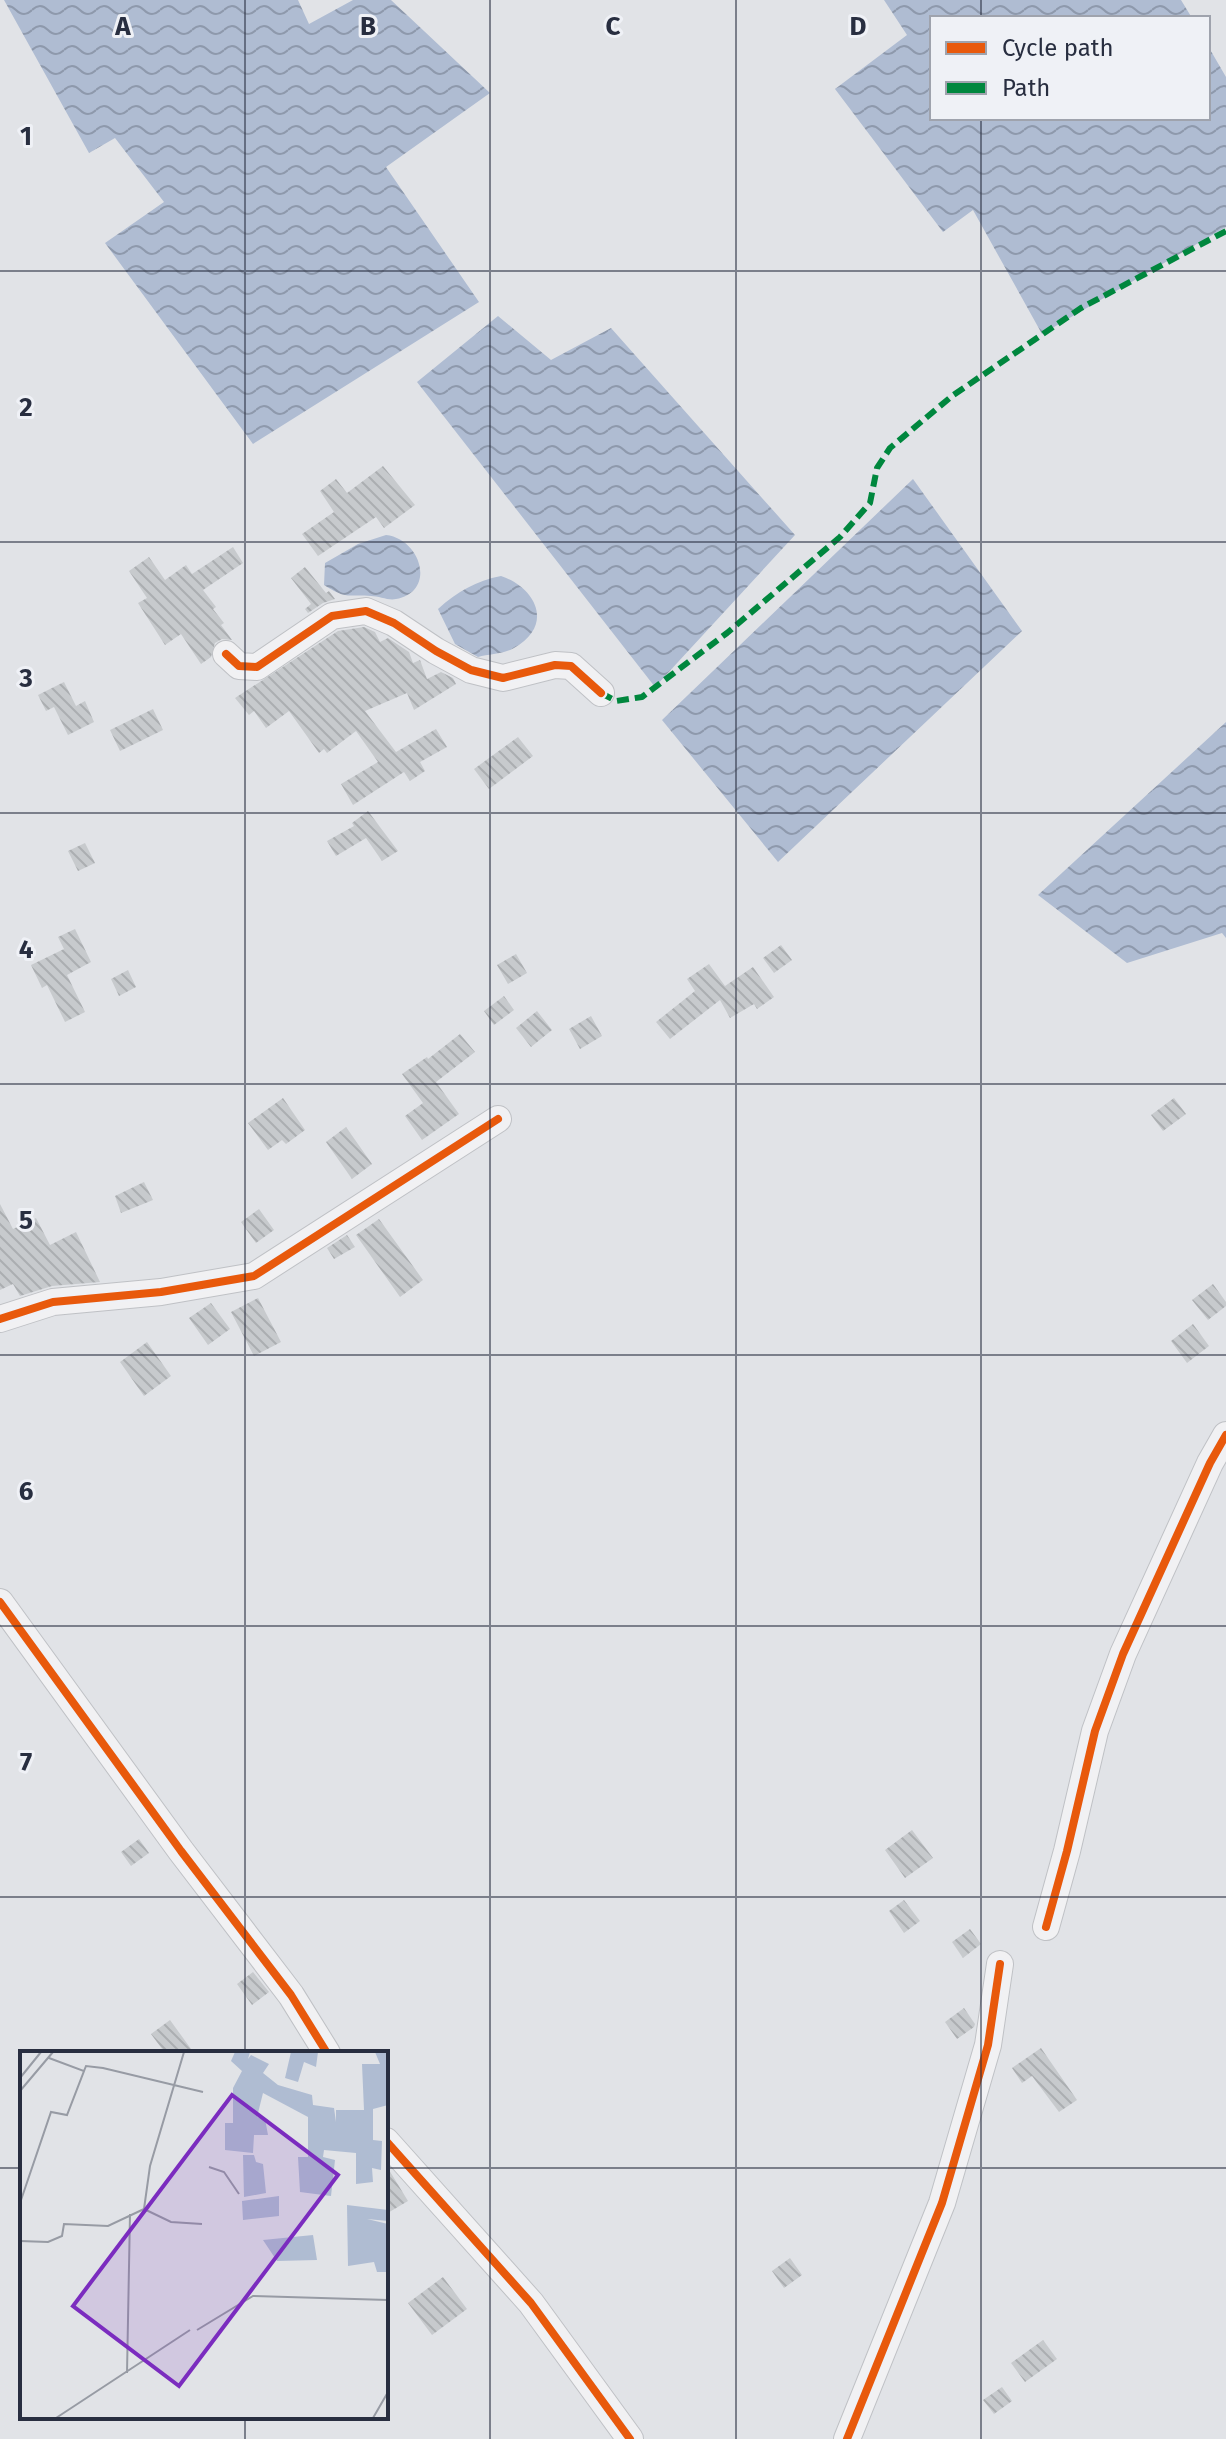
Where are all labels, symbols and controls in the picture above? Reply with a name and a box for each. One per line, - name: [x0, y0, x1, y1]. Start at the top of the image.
- text: A: [114, 11, 131, 42]
- text: B: [360, 11, 376, 42]
- text: C: [606, 11, 621, 42]
- text: D: [850, 11, 867, 42]
- legend: [930, 16, 1210, 120]
- text: Cycle path: [1002, 34, 1114, 62]
- text: Path: [1002, 74, 1050, 102]
- text: 1: [20, 121, 32, 152]
- text: 2: [19, 392, 33, 423]
- text: 3: [18, 663, 33, 694]
- text: 4: [19, 934, 34, 965]
- text: 5: [19, 1205, 33, 1236]
- text: 6: [19, 1476, 34, 1507]
- text: 7: [20, 1747, 32, 1778]
- inset map: [20, 2051, 388, 2419]

